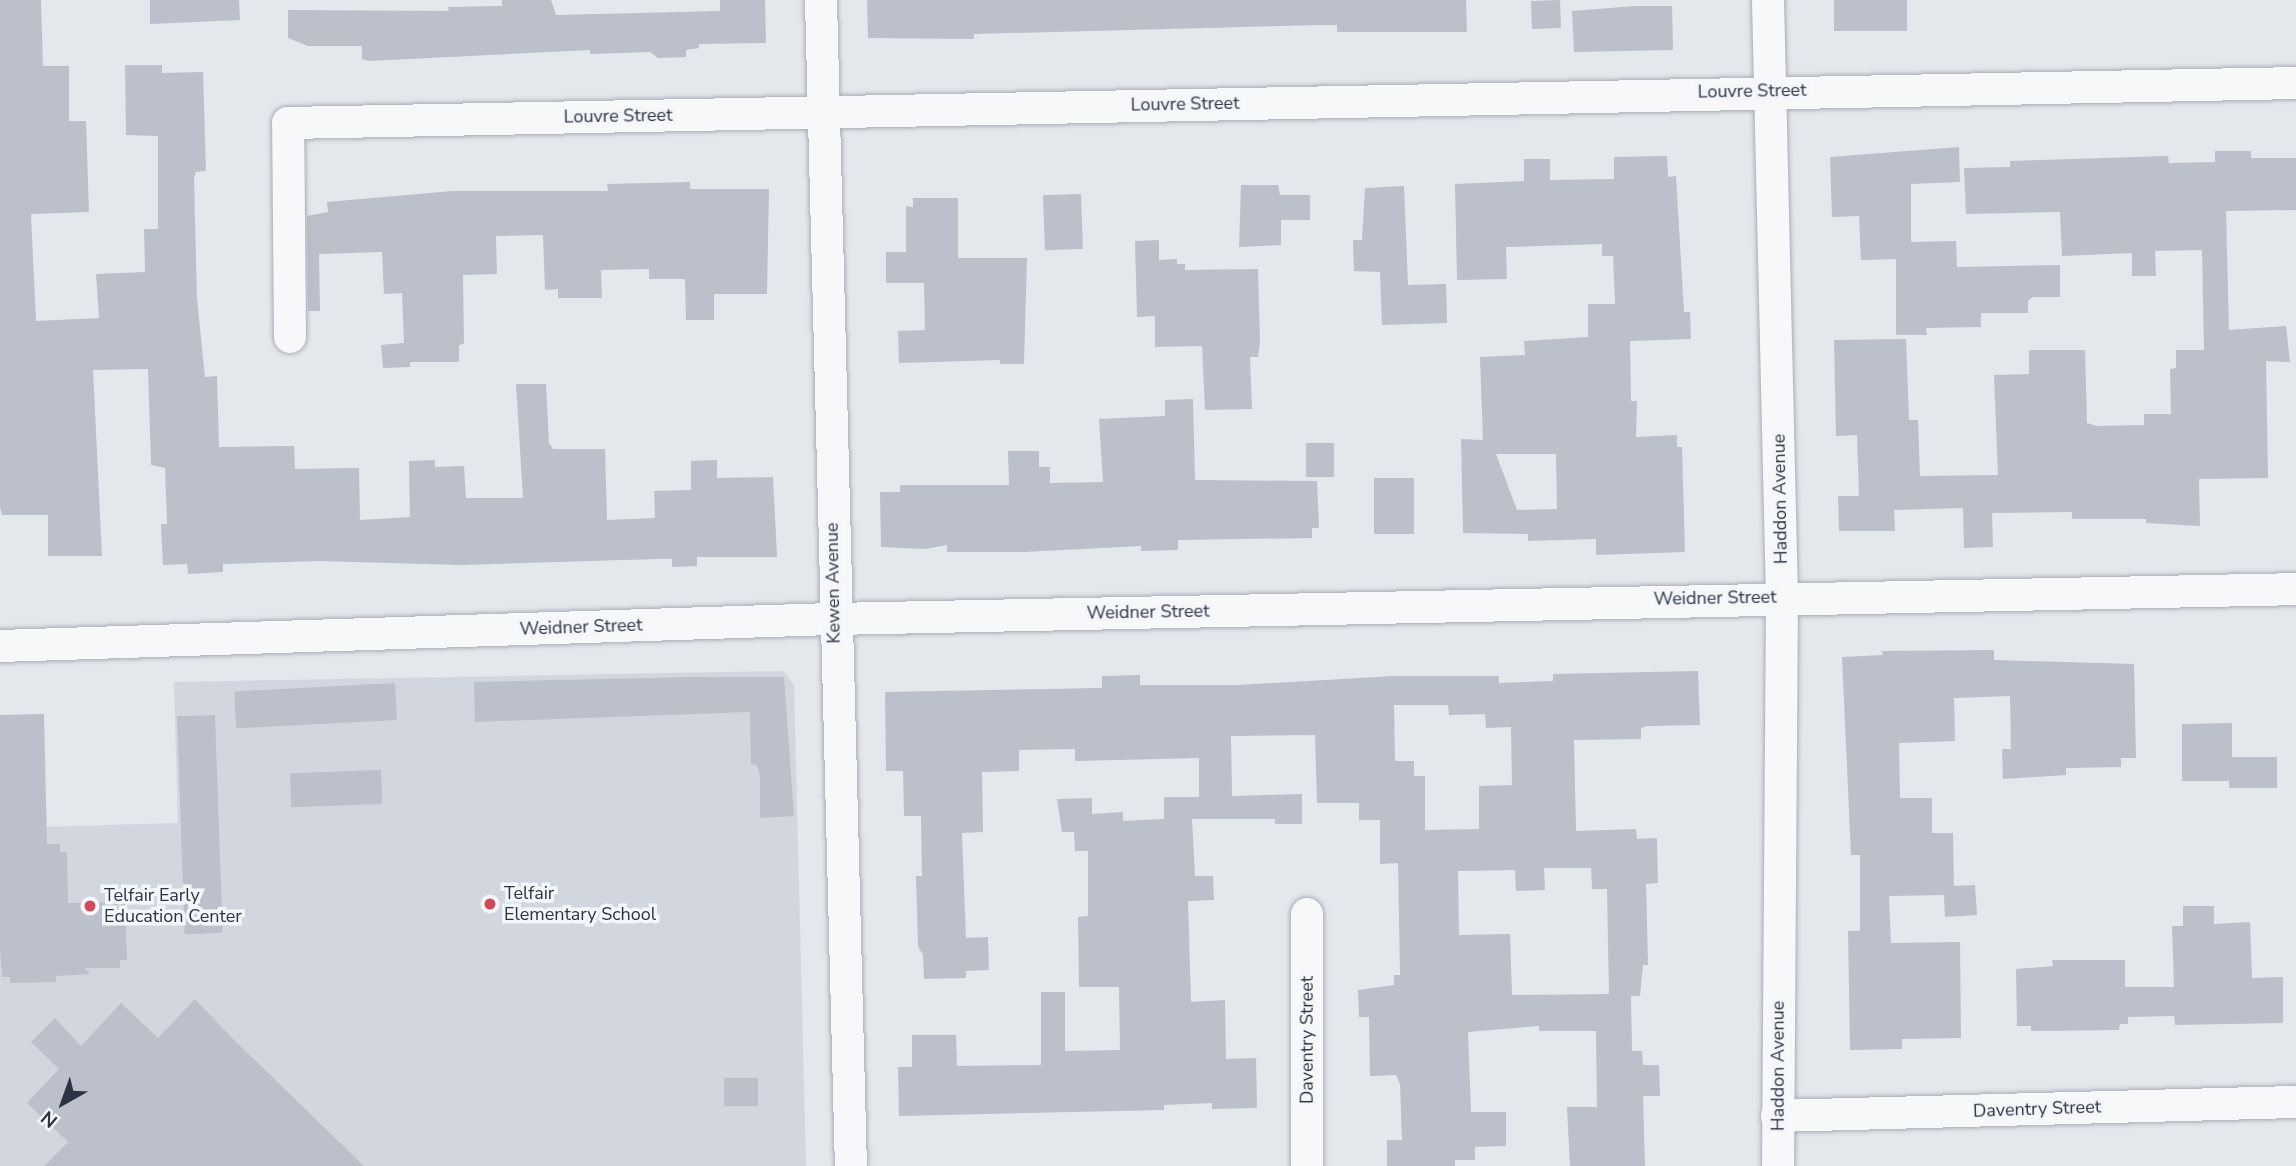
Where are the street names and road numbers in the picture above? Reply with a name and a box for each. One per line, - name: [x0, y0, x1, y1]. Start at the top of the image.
- street label: Louvre Street: [1697, 79, 1807, 103]
- street label: Louvre Street: [1130, 92, 1240, 116]
- street label: Louvre Street: [563, 104, 673, 128]
- street label: Haddon Avenue: [1768, 434, 1792, 564]
- street label: Kewen Avenue: [821, 522, 845, 644]
- street label: Weidner Street: [1653, 586, 1777, 610]
- street label: Weidner Street: [1086, 600, 1210, 624]
- street label: Weidner Street: [519, 614, 643, 640]
- street label: Daventry Street: [1296, 976, 1318, 1104]
- street label: Haddon Avenue: [1767, 1001, 1789, 1131]
- street label: Daventry Street: [1973, 1096, 2101, 1122]

